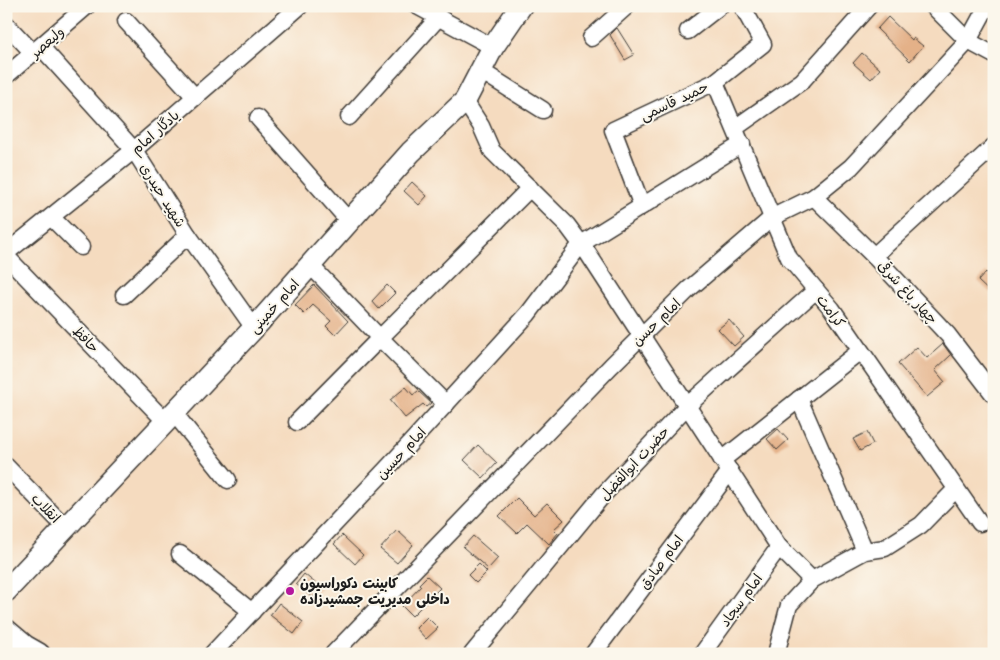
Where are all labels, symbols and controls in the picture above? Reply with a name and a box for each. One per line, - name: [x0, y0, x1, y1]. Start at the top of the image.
- street label: ولیعصر: [25, 22, 68, 62]
- street label: حمید قاسمی: [637, 77, 711, 125]
- street label: یادگار امام: [127, 106, 184, 159]
- street label: شهید حیدری: [136, 160, 190, 230]
- street label: چهار باغ شرقی: [873, 257, 942, 328]
- street label: امام خمینی: [245, 275, 305, 338]
- street label: کرامت: [813, 291, 849, 331]
- street label: امام حسن: [628, 294, 686, 351]
- street label: حافظ: [69, 322, 103, 356]
- street label: حضرت ابوالفضل: [595, 422, 673, 504]
- street label: امام حسین: [372, 423, 431, 484]
- street label: انقلاب: [28, 489, 64, 527]
- street label: امام صادق: [635, 531, 689, 594]
- street label: امام سجاد: [716, 570, 768, 631]
- place label: کابینت دکوراسیون داخلی مدیریت جمشیدزاده: [300, 574, 450, 608]
- marker: کابینت دکوراسیون داخلی مدیریت جمشیدزاده: [284, 585, 296, 597]

